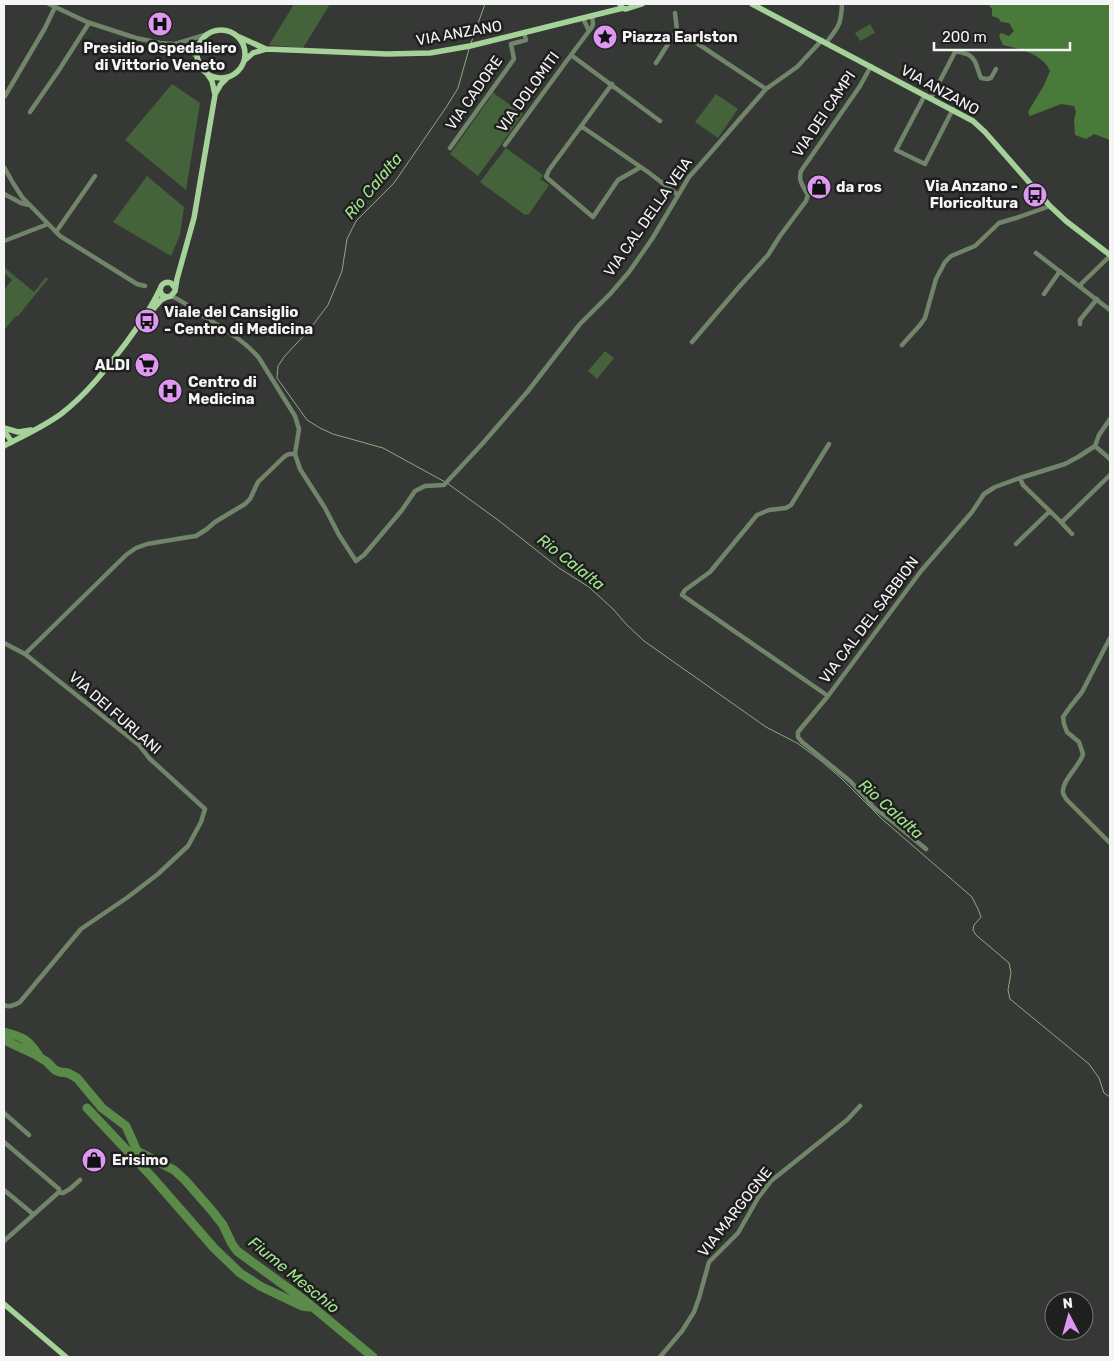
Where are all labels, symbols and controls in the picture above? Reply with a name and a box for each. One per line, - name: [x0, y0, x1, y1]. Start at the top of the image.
- hospital icon: Presidio Ospedaliero di Vittorio Veneto: [147, 11, 173, 37]
- street label: VIA ANZANO: [415, 17, 503, 49]
- scale bar: [934, 20, 1070, 52]
- place icon: Piazza Earlston: [592, 24, 618, 50]
- place label: Piazza Earlston: [622, 28, 738, 46]
- text: 200 m: [942, 28, 987, 46]
- place label: Presidio Ospedaliero di Vittorio Veneto: [83, 39, 237, 74]
- street label: VIA DOLOMITI: [493, 48, 563, 136]
- street label: VIA CADORE: [442, 52, 506, 134]
- street label: VIA ANZANO: [898, 61, 982, 119]
- street label: VIA DEI CAMPI: [789, 68, 859, 160]
- water label: Rio Calalta: [340, 149, 406, 223]
- street label: VIA CAL DELLA VEIA: [600, 154, 696, 280]
- shop icon: da ros: [806, 174, 832, 200]
- place label: Via Anzano - Floricoltura: [925, 177, 1018, 212]
- place label: da ros: [836, 178, 882, 196]
- bus stop icon: Via Anzano - Floricoltura: [1022, 182, 1048, 208]
- place label: Viale del Cansiglio - Centro di Medicina: [164, 303, 313, 338]
- bus stop icon: Viale del Cansiglio - Centro di Medicina: [134, 308, 160, 334]
- supermarket icon: ALDI: [134, 352, 160, 378]
- place label: ALDI: [95, 356, 130, 374]
- place label: Centro di Medicina: [188, 373, 257, 408]
- hospital icon: Centro di Medicina: [157, 378, 183, 404]
- water label: Rio Calalta: [534, 530, 608, 594]
- street label: VIA CAL DEL SABBION: [815, 553, 923, 687]
- street label: VIA DEI FURLANI: [65, 668, 165, 758]
- water label: Rio Calalta: [855, 775, 927, 843]
- shop icon: Erisimo: [81, 1147, 107, 1173]
- place label: Erisimo: [112, 1151, 168, 1169]
- street label: VIA MARGOGNE: [694, 1163, 776, 1261]
- water label: Fiume Meschio: [245, 1233, 343, 1317]
- north arrow: [1044, 1291, 1094, 1341]
- text: N: [1062, 1295, 1074, 1313]

